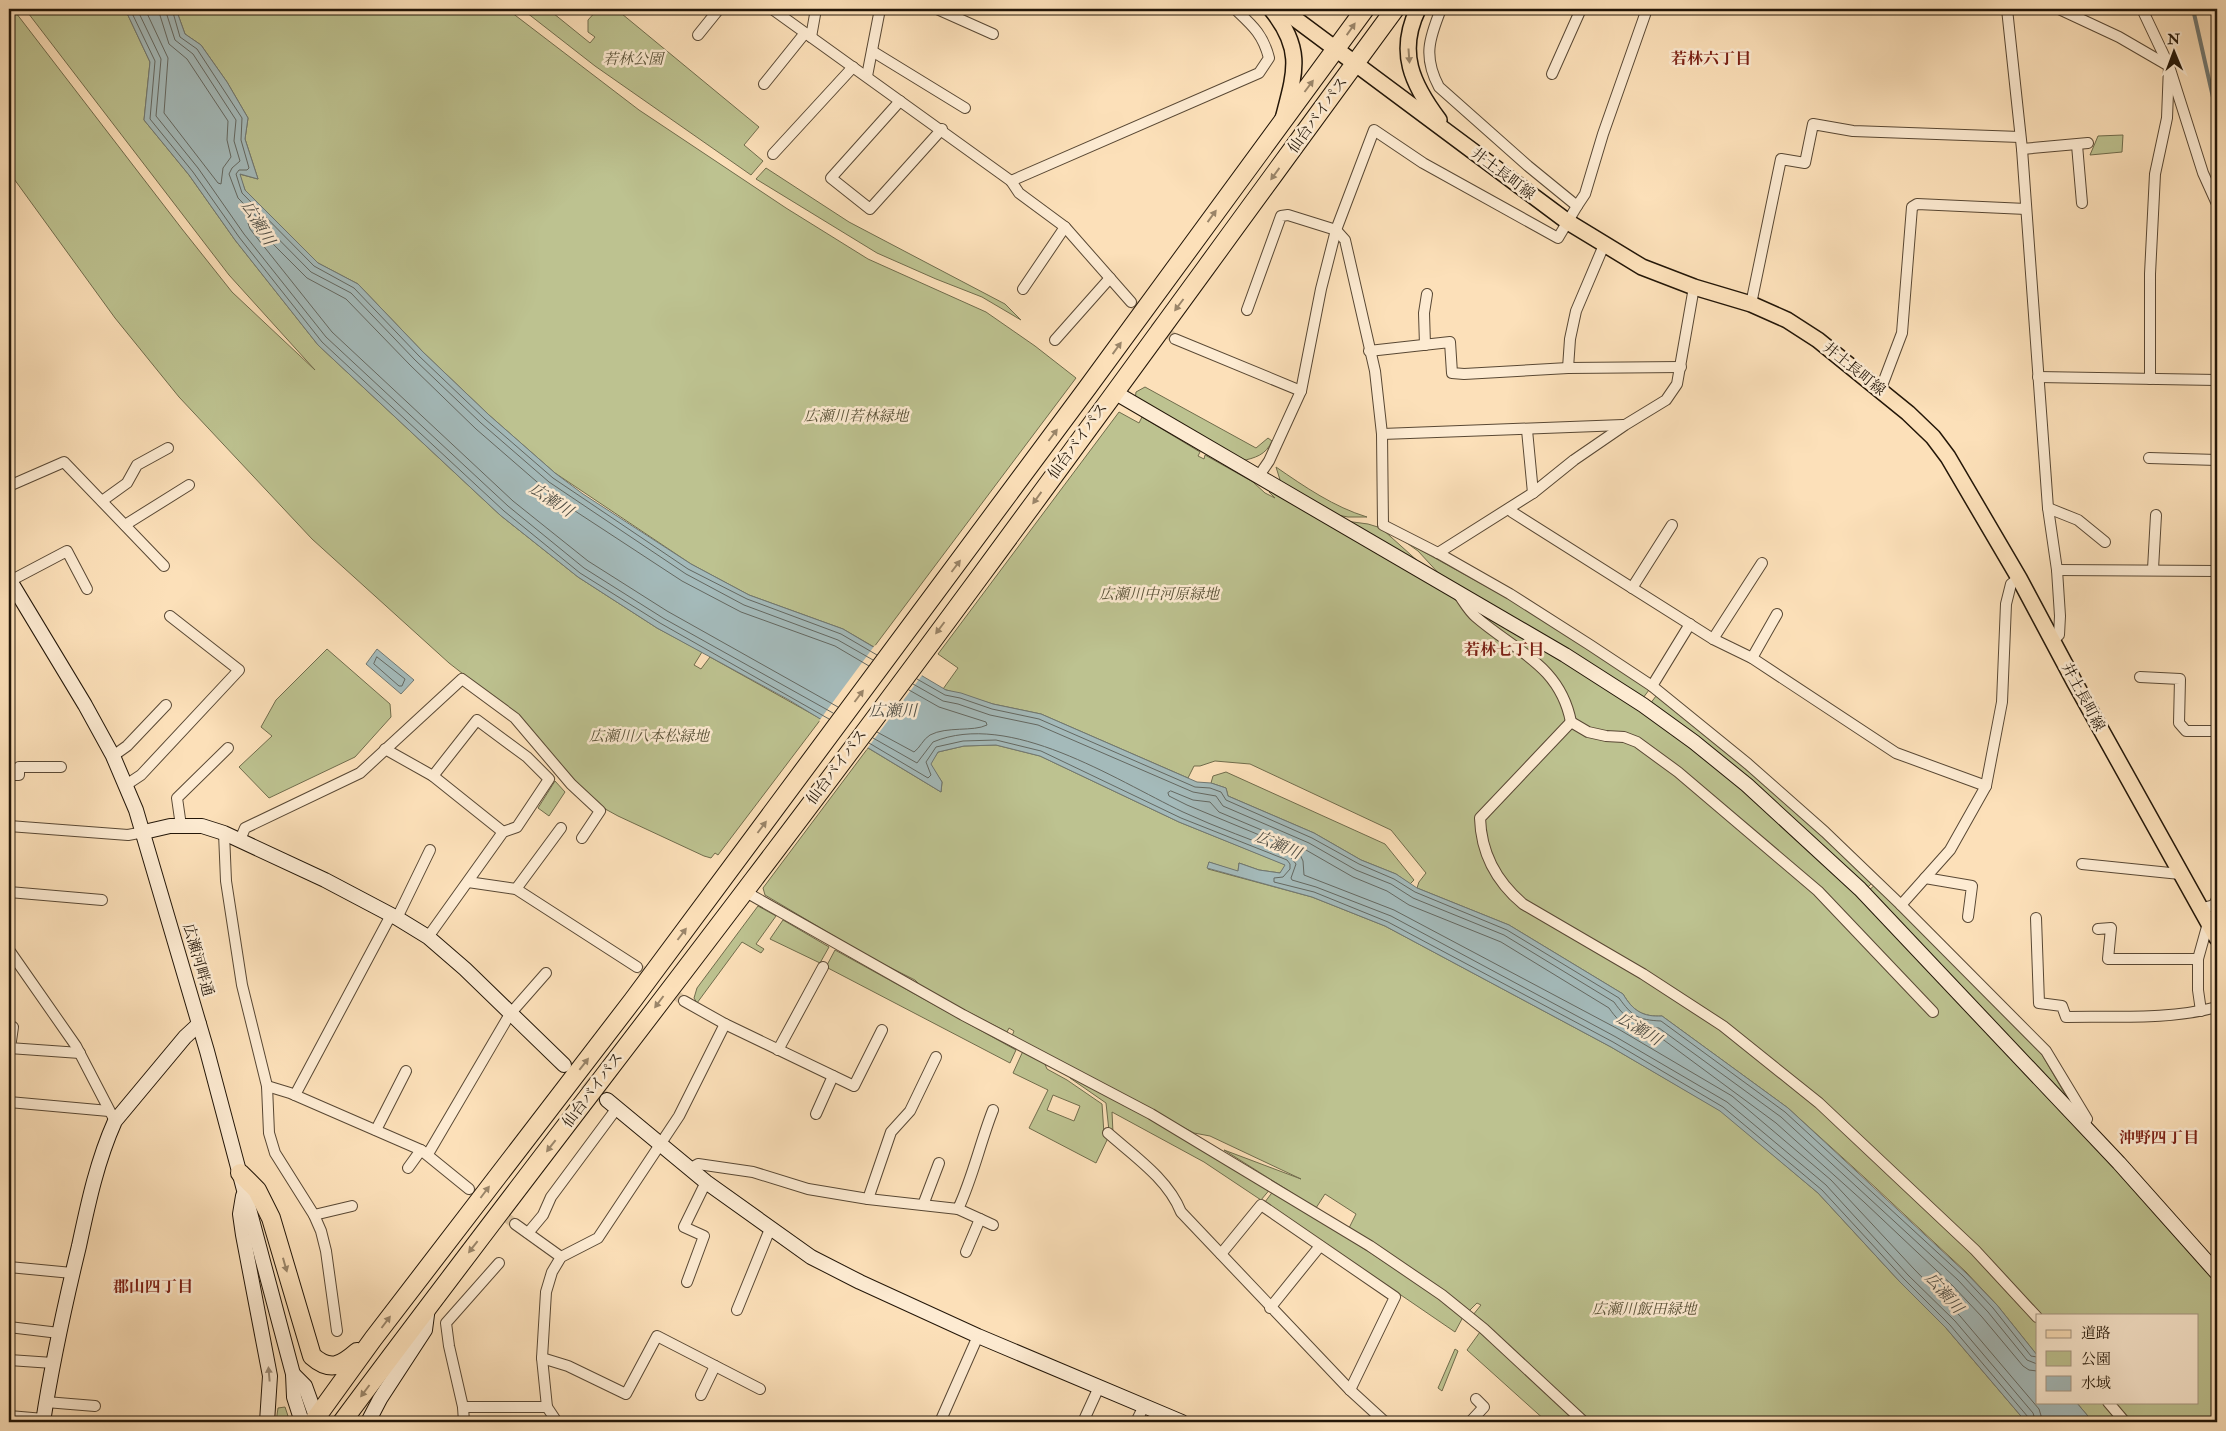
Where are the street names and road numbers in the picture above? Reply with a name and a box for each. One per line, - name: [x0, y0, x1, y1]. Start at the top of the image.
- street label: 仙台バイパス: [1284, 73, 1352, 157]
- street label: 井土長町線: [1467, 144, 1539, 204]
- street label: 井土長町線: [1819, 338, 1889, 400]
- street label: 仙台バイパス: [1044, 399, 1112, 483]
- street label: 井土長町線: [2057, 659, 2109, 735]
- street label: 仙台バイパス: [802, 725, 872, 809]
- street label: 広瀬河畔通: [179, 921, 217, 999]
- street label: 仙台バイパス: [558, 1048, 628, 1132]

